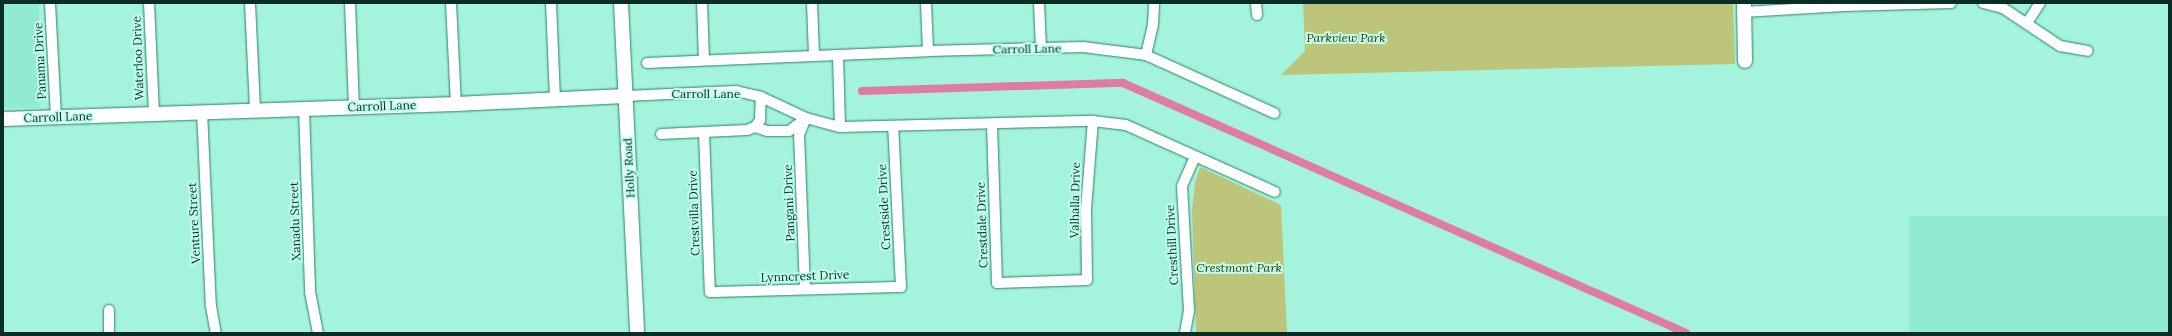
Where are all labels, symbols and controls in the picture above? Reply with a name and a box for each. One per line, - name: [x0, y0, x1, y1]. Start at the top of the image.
- street label: Waterloo Drive: [129, 16, 147, 100]
- street label: Panama Drive: [31, 22, 49, 100]
- park label: Parkview Park: [1306, 31, 1386, 45]
- street label: Carroll Lane: [992, 41, 1062, 57]
- street label: Carroll Lane: [672, 87, 740, 101]
- street label: Carroll Lane: [347, 98, 417, 114]
- street label: Carroll Lane: [23, 109, 93, 125]
- street label: Holly Road: [620, 138, 638, 198]
- street label: Valhalla Drive: [1067, 162, 1083, 238]
- street label: Pangani Drive: [780, 164, 798, 242]
- street label: Crestside Drive: [875, 164, 893, 250]
- street label: Crestvilla Drive: [685, 170, 703, 256]
- street label: Xanadu Street: [286, 181, 304, 261]
- street label: Venture Street: [185, 182, 203, 264]
- street label: Crestdale Drive: [973, 182, 991, 268]
- street label: Cresthill Drive: [1163, 204, 1181, 286]
- park label: Crestmont Park: [1196, 261, 1282, 275]
- street label: Lynncrest Drive: [760, 267, 850, 285]

